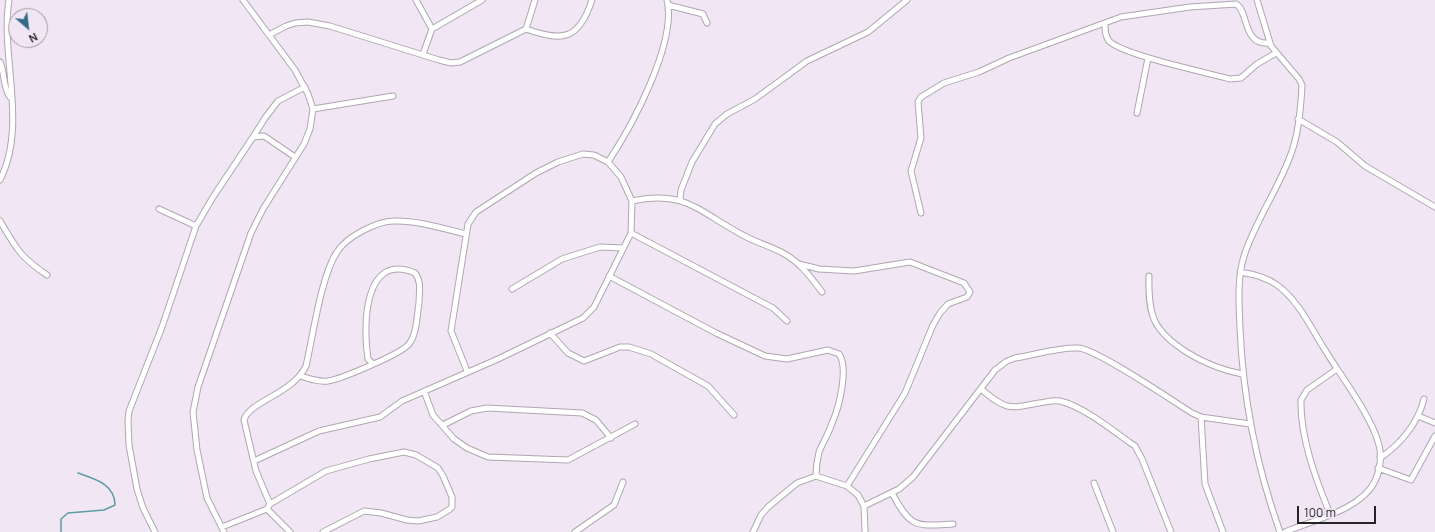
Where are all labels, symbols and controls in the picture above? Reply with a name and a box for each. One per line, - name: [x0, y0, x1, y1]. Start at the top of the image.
- north arrow: [8, 8, 48, 48]
- text: N: [26, 30, 40, 47]
- scale bar: [1299, 498, 1378, 524]
- text: 100 m: [1304, 504, 1336, 521]

